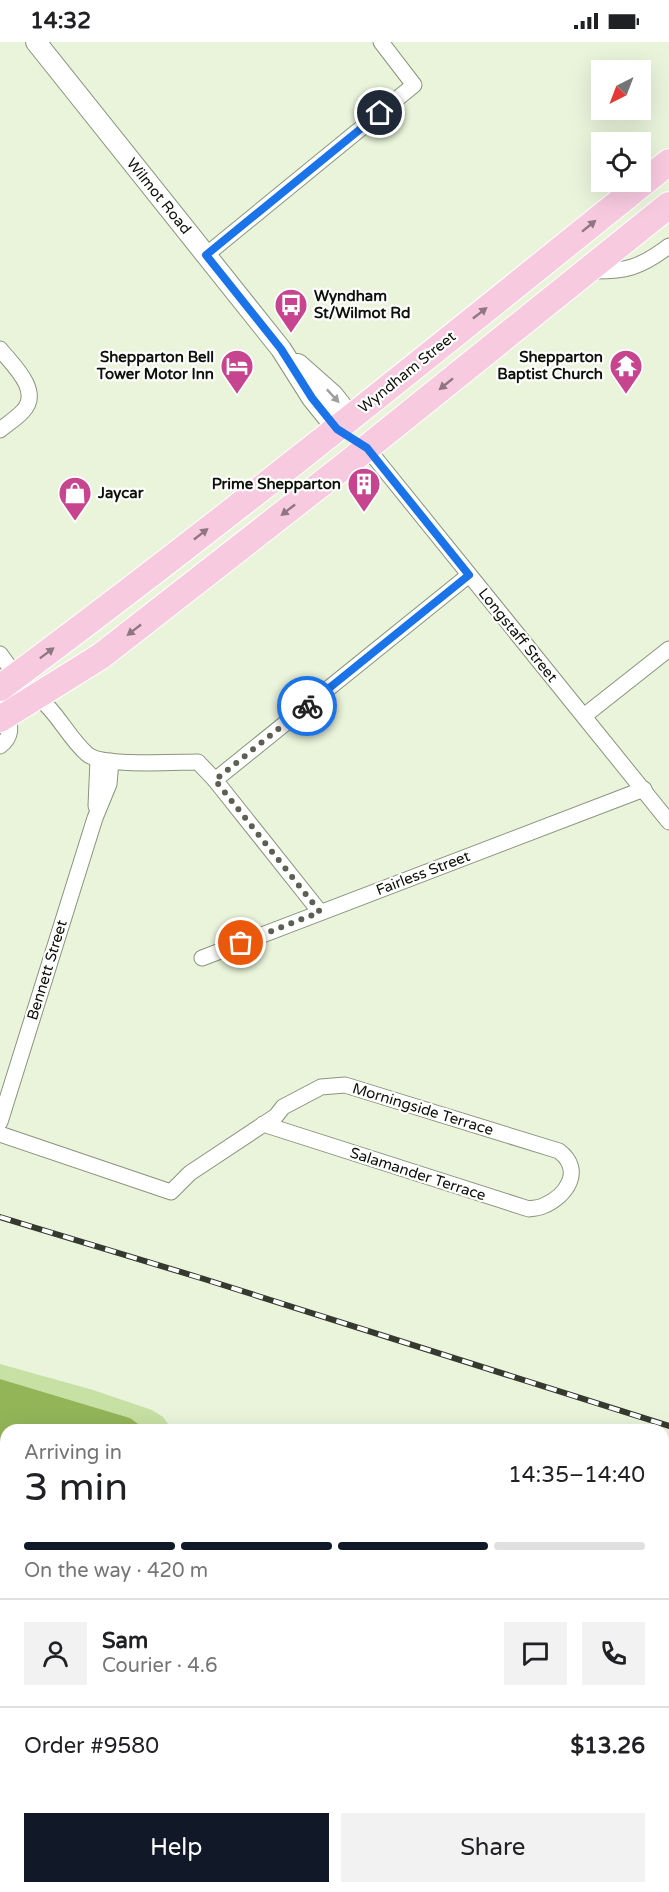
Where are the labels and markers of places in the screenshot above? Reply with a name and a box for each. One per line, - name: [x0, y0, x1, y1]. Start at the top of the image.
- pin: [354, 87, 405, 138]
- bus stop icon: Wyndham St/Wilmot Rd: [273, 287, 309, 334]
- place label: Wyndham St/Wilmot Rd: [314, 287, 410, 322]
- place label: Shepparton Bell Tower Motor Inn: [96, 348, 214, 383]
- hotel icon: Shepparton Bell Tower Motor Inn: [219, 348, 255, 395]
- place label: Shepparton Baptist Church: [497, 348, 603, 384]
- temple icon: Shepparton Baptist Church: [608, 348, 644, 395]
- building icon: Prime Shepparton: [346, 466, 382, 513]
- shop icon: Jaycar: [57, 475, 93, 522]
- place label: Prime Shepparton: [212, 475, 341, 494]
- place label: Jaycar: [97, 484, 144, 503]
- pin: [215, 917, 266, 968]

